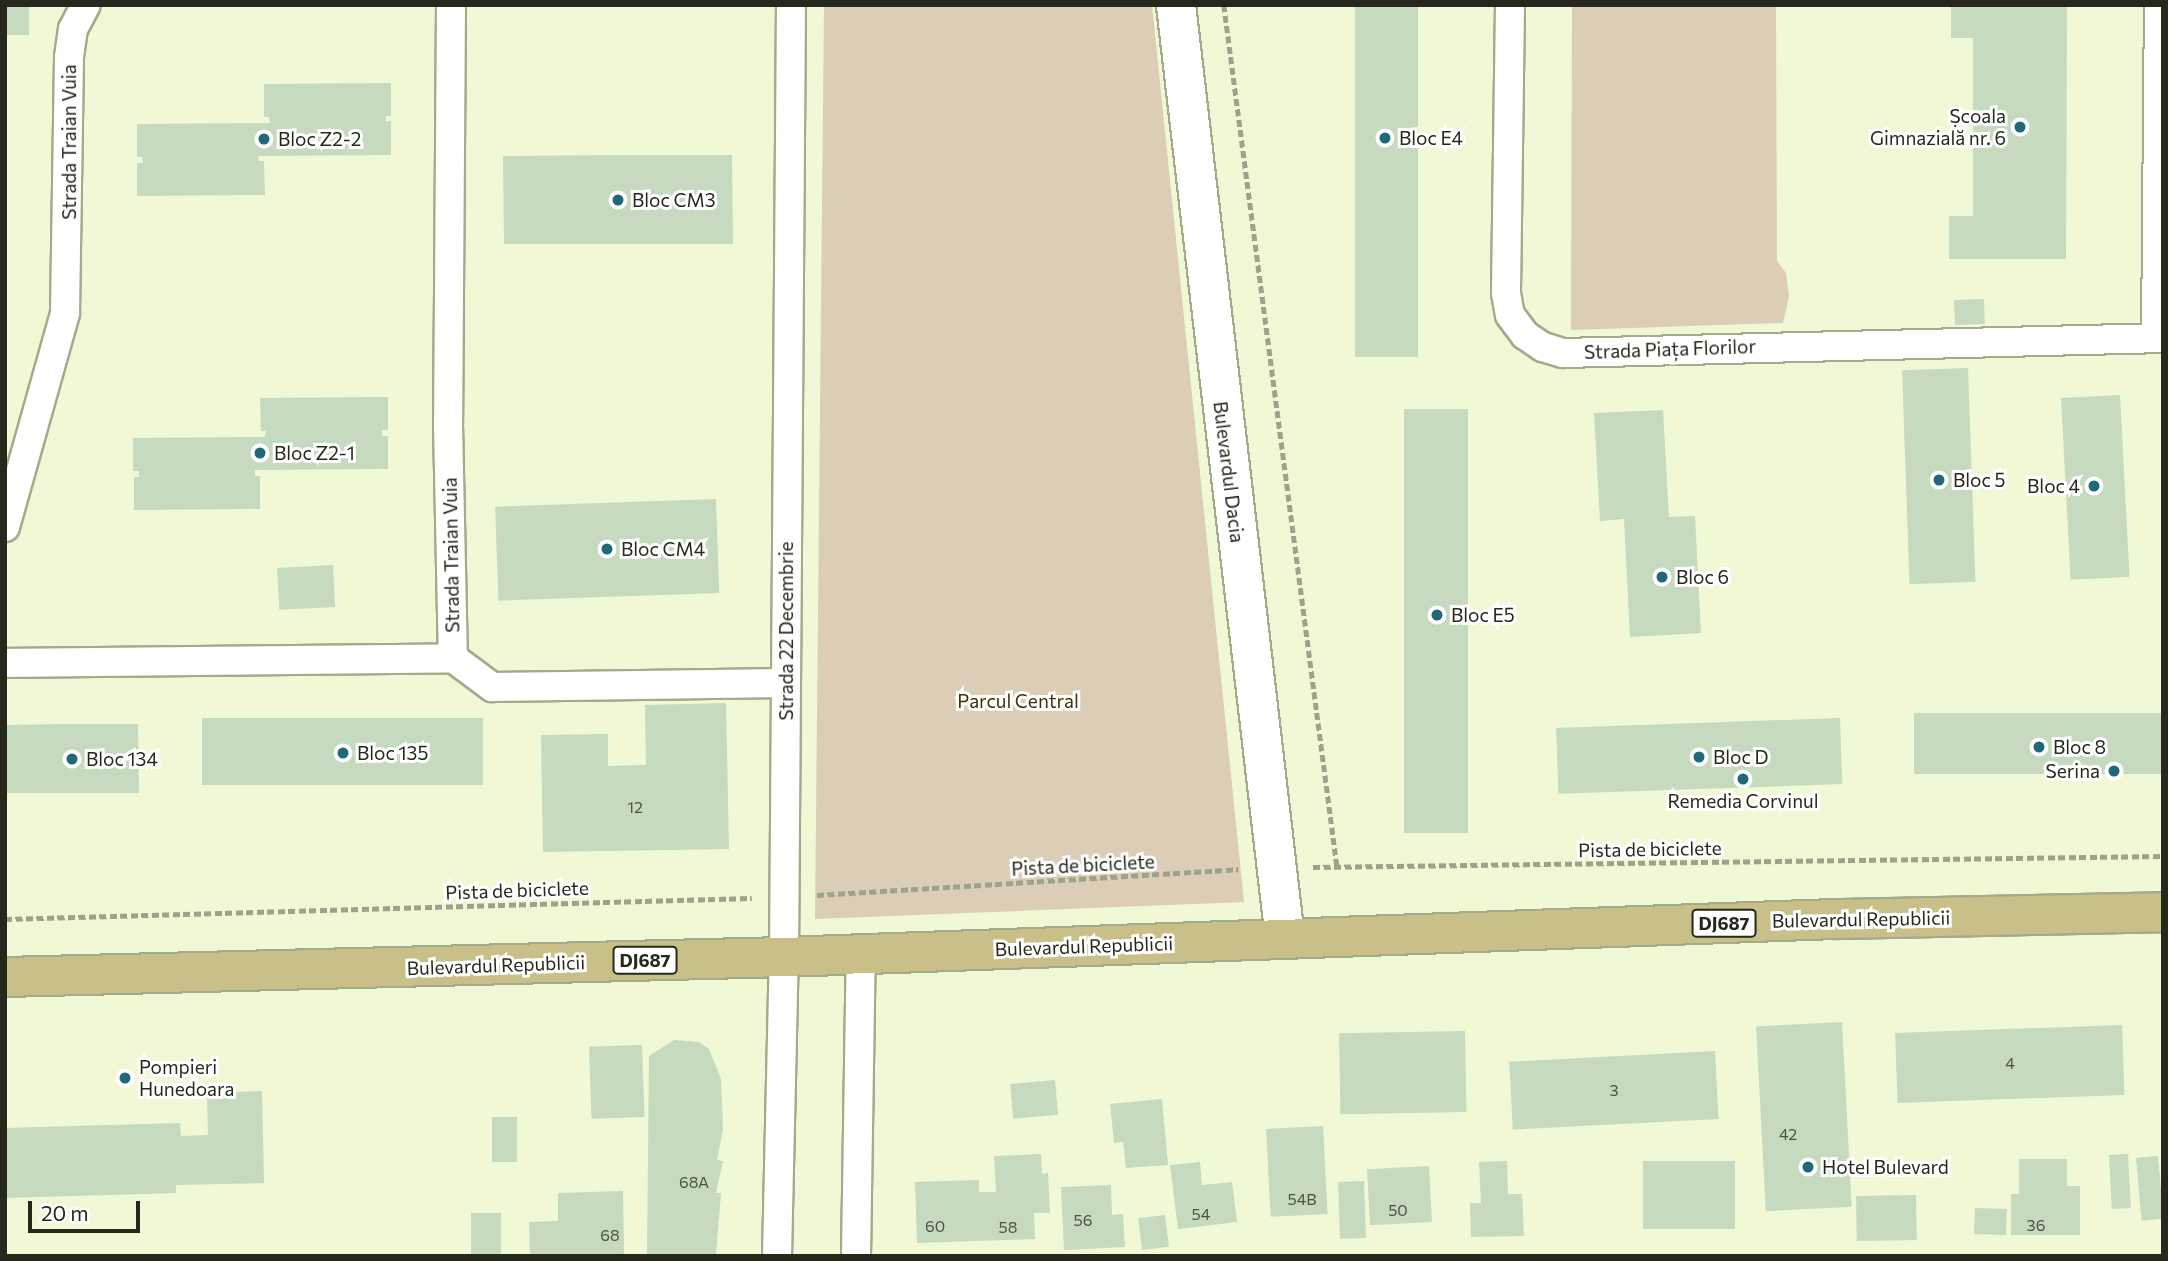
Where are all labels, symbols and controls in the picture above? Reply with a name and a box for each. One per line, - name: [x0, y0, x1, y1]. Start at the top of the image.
- street label: Strada Traian Vuia: [58, 64, 80, 220]
- place label: Școala Gimnazială nr. 6: [1870, 105, 2006, 149]
- marker: Școala Gimnazială nr. 6: [2012, 119, 2028, 135]
- place label: Bloc E4: [1399, 127, 1463, 149]
- place label: Bloc Z2-2: [278, 128, 361, 150]
- marker: Bloc E4: [1377, 130, 1393, 146]
- marker: Bloc Z2-2: [256, 131, 272, 147]
- place label: Bloc CM3: [632, 189, 716, 211]
- marker: Bloc CM3: [610, 192, 626, 208]
- street label: Strada Piața Florilor: [1584, 335, 1756, 363]
- street label: Bulevardul Dacia: [1209, 400, 1249, 544]
- place label: Bloc Z2-1: [274, 442, 355, 464]
- marker: Bloc Z2-1: [252, 445, 268, 461]
- place label: Bloc 5: [1953, 469, 2005, 491]
- marker: Bloc 5: [1931, 472, 1947, 488]
- place label: Bloc 4: [2027, 475, 2080, 497]
- street label: Strada Traian Vuia: [438, 477, 464, 633]
- marker: Bloc 4: [2086, 478, 2102, 494]
- place label: Bloc CM4: [621, 538, 705, 560]
- marker: Bloc CM4: [599, 541, 615, 557]
- street label: Strada 22 Decembrie: [775, 541, 797, 721]
- place label: Bloc 6: [1676, 566, 1729, 588]
- marker: Bloc 6: [1654, 569, 1670, 585]
- place label: Bloc E5: [1451, 604, 1515, 626]
- marker: Bloc E5: [1429, 607, 1445, 623]
- park label: Parcul Central: [957, 690, 1079, 712]
- place label: Bloc 8: [2053, 736, 2106, 758]
- marker: Bloc 8: [2031, 739, 2047, 755]
- place label: Bloc 135: [357, 742, 428, 764]
- marker: Bloc 135: [335, 745, 351, 761]
- place label: Bloc D: [1713, 746, 1768, 768]
- place label: Bloc 134: [86, 748, 158, 770]
- marker: Bloc D: [1691, 749, 1707, 765]
- marker: Bloc 134: [64, 751, 80, 767]
- place label: Serina: [2046, 760, 2100, 782]
- marker: Serina: [2106, 763, 2122, 779]
- marker: Remedia Corvinul: [1735, 771, 1751, 787]
- place label: Remedia Corvinul: [1667, 790, 1819, 812]
- house number: 12: [627, 797, 643, 817]
- street label: Pista de biciclete: [1578, 836, 1722, 862]
- street label: Pista de biciclete: [1011, 850, 1155, 880]
- street label: Pista de biciclete: [445, 876, 589, 904]
- street label: Bulevardul Republicii: [1772, 906, 1950, 932]
- road number: DJ687: [1691, 908, 1757, 938]
- street label: Bulevardul Republicii: [994, 931, 1174, 961]
- road number: DJ687: [612, 945, 678, 974]
- street label: Bulevardul Republicii: [406, 950, 586, 980]
- house number: 4: [2005, 1053, 2015, 1073]
- place label: Pompieri Hunedoara: [139, 1056, 234, 1100]
- marker: Pompieri Hunedoara: [117, 1070, 133, 1086]
- house number: 3: [1609, 1080, 1619, 1100]
- house number: 42: [1779, 1124, 1797, 1144]
- place label: Hotel Bulevard: [1822, 1156, 1949, 1178]
- marker: Hotel Bulevard: [1800, 1159, 1816, 1175]
- house number: 68A: [679, 1172, 709, 1192]
- scale bar: [32, 1188, 144, 1232]
- house number: 54B: [1287, 1189, 1317, 1209]
- text: 20 m: [41, 1200, 89, 1225]
- house number: 50: [1388, 1200, 1408, 1220]
- house number: 54: [1192, 1204, 1210, 1224]
- house number: 56: [1074, 1210, 1092, 1230]
- house number: 36: [2027, 1215, 2045, 1235]
- house number: 60: [925, 1216, 945, 1236]
- house number: 58: [999, 1217, 1017, 1237]
- house number: 68: [600, 1225, 620, 1245]

